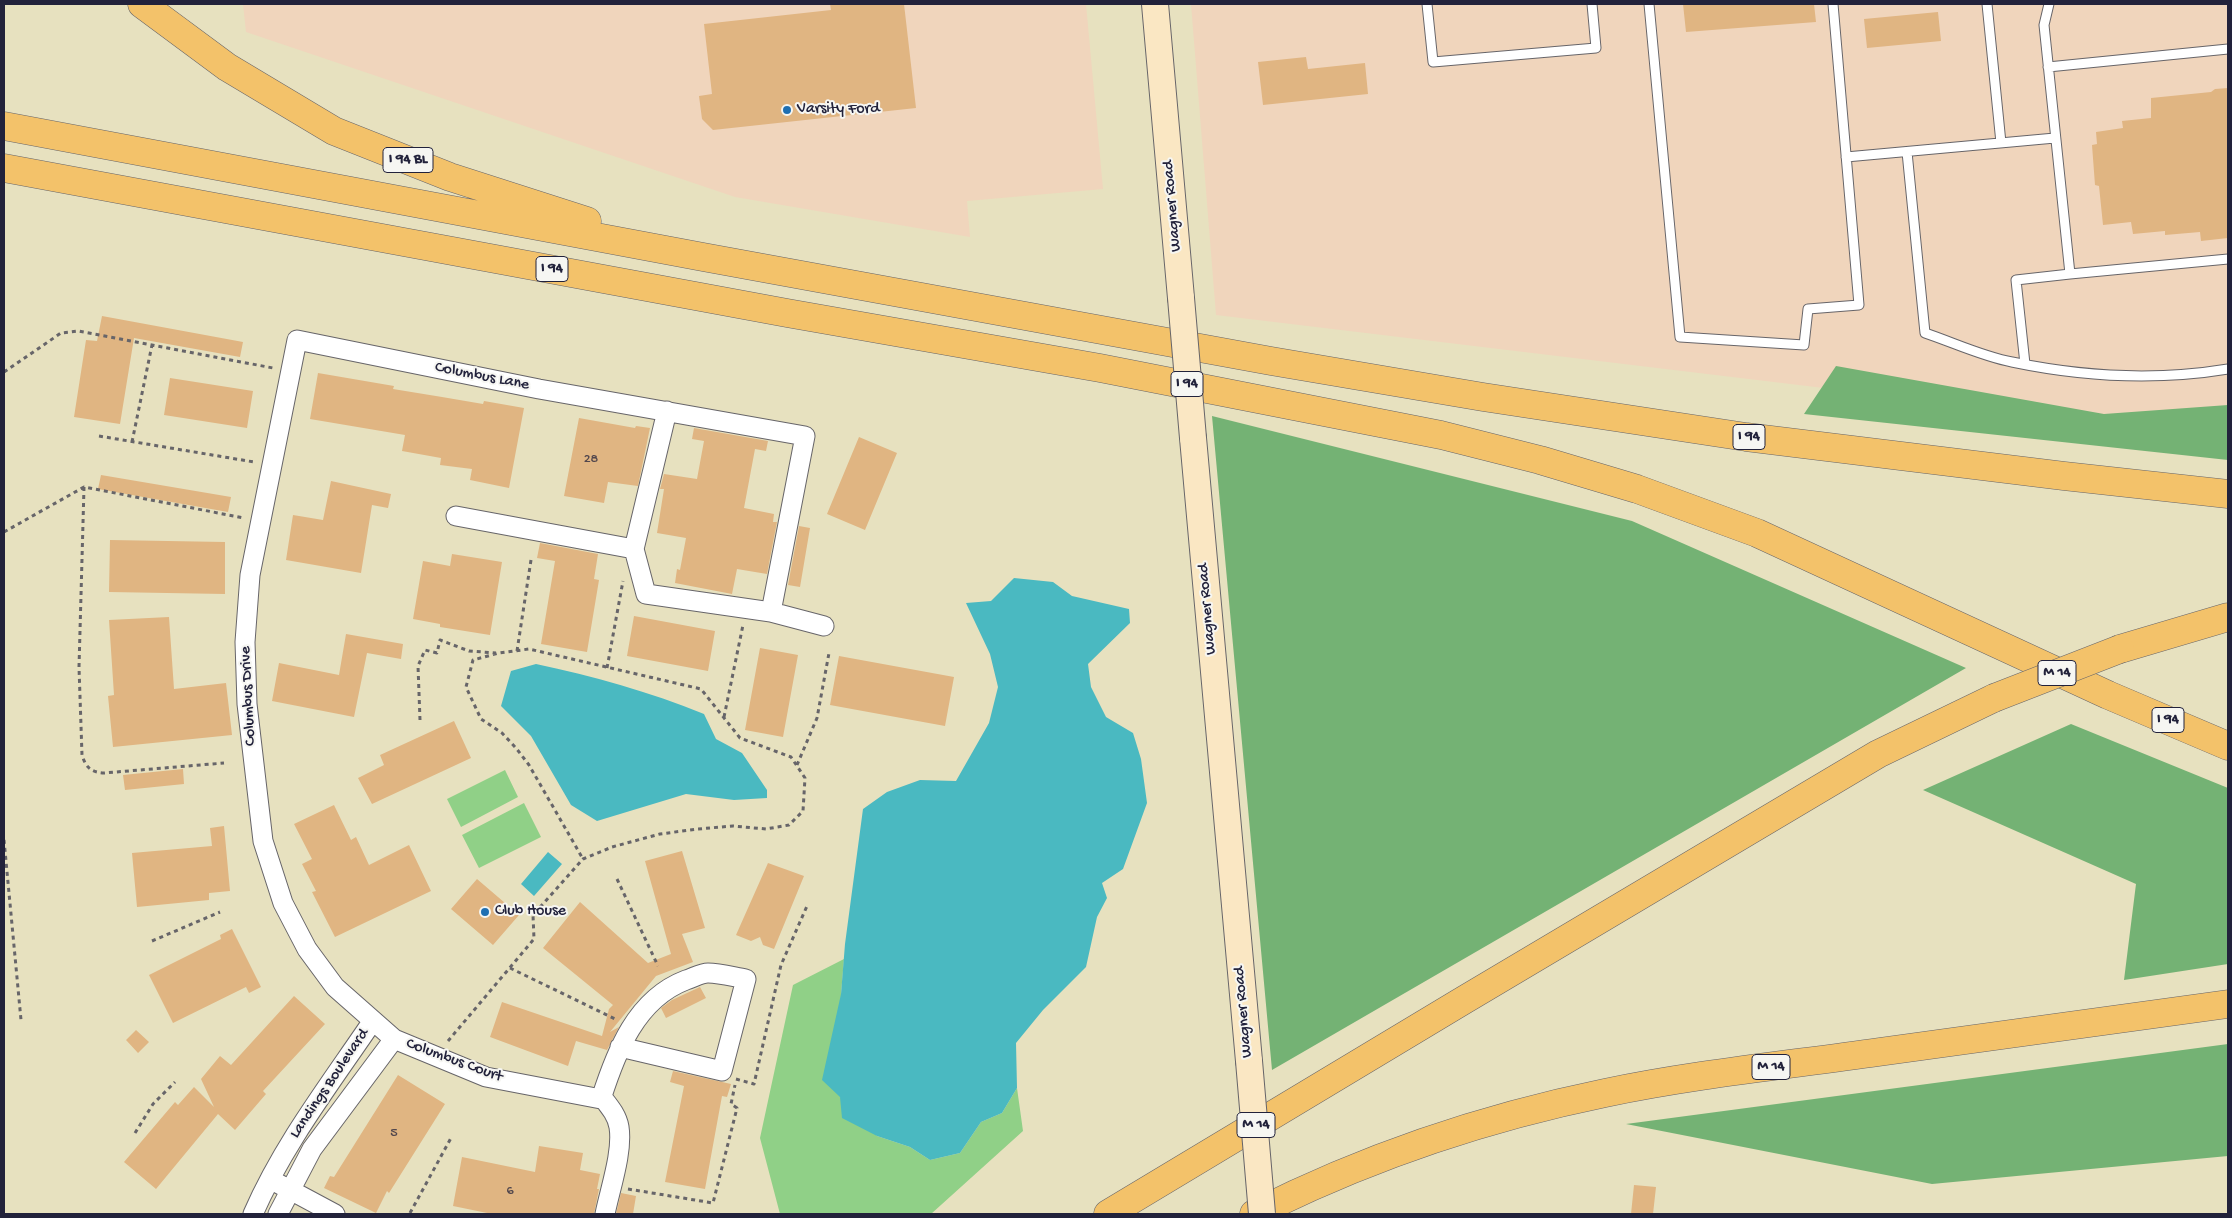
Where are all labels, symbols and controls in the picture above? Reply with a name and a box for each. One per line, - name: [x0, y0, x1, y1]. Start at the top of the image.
- place label: Varsity Ford: [797, 100, 880, 120]
- marker: Varsity Ford: [781, 104, 793, 116]
- road number: I 94 BL: [383, 148, 433, 172]
- street label: Wagner Road: [1159, 159, 1187, 253]
- road number: I 94: [536, 256, 568, 282]
- street label: Columbus Lane: [433, 358, 531, 396]
- road number: I 94: [1171, 372, 1203, 396]
- road number: I 94: [1733, 424, 1765, 450]
- house number: 28: [584, 452, 598, 468]
- street label: Wagner Road: [1194, 562, 1222, 656]
- street label: Columbus Drive: [237, 646, 261, 746]
- road number: M 14: [2038, 660, 2076, 686]
- road number: I 94: [2152, 708, 2184, 732]
- place label: Club House: [495, 902, 566, 922]
- marker: Club House: [479, 906, 491, 918]
- street label: Wagner Road: [1230, 965, 1258, 1059]
- street label: Landings Boulevard: [286, 1025, 374, 1143]
- street label: Columbus Court: [403, 1035, 505, 1087]
- road number: M 14: [1752, 1054, 1790, 1080]
- road number: M 14: [1237, 1112, 1275, 1138]
- house number: 5: [390, 1126, 398, 1142]
- house number: 6: [506, 1184, 514, 1200]

